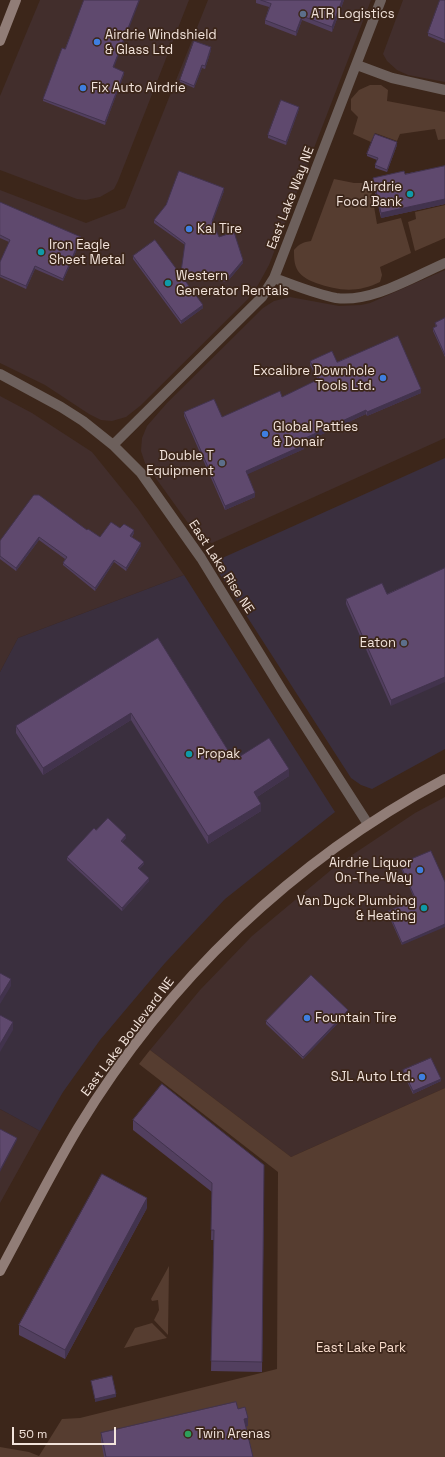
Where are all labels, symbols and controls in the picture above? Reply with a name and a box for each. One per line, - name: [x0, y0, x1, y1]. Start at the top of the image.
- place label: ATR Logistics: [311, 6, 395, 22]
- marker: ATR Logistics: [298, 9, 308, 19]
- place label: Airdrie Windshield & Glass Ltd: [105, 27, 217, 58]
- marker: Airdrie Windshield & Glass Ltd: [92, 37, 102, 47]
- place label: Fix Auto Airdrie: [91, 80, 186, 96]
- marker: Fix Auto Airdrie: [78, 83, 88, 93]
- street label: East Lake Way NE: [264, 144, 318, 252]
- place label: Airdrie Food Bank: [336, 179, 402, 210]
- marker: Airdrie Food Bank: [405, 189, 415, 199]
- place label: Kal Tire: [197, 221, 242, 237]
- marker: Kal Tire: [184, 224, 194, 234]
- place label: Iron Eagle Sheet Metal: [49, 237, 125, 268]
- marker: Iron Eagle Sheet Metal: [36, 247, 46, 257]
- place label: Western Generator Rentals: [176, 268, 289, 299]
- marker: Western Generator Rentals: [163, 278, 173, 288]
- place label: Excalibre Downhole Tools Ltd.: [253, 363, 375, 394]
- marker: Excalibre Downhole Tools Ltd.: [378, 373, 388, 383]
- place label: Global Patties & Donair: [273, 419, 358, 450]
- marker: Global Patties & Donair: [260, 429, 270, 439]
- place label: Double T Equipment: [146, 448, 214, 479]
- marker: Double T Equipment: [217, 458, 227, 468]
- street label: East Lake Rise NE: [185, 517, 257, 617]
- place label: Eaton: [360, 635, 396, 651]
- marker: Eaton: [399, 638, 409, 648]
- place label: Propak: [197, 746, 240, 762]
- marker: Propak: [184, 749, 194, 759]
- place label: Airdrie Liquor On-The-Way: [329, 855, 412, 886]
- marker: Airdrie Liquor On-The-Way: [415, 865, 425, 875]
- place label: Van Dyck Plumbing & Heating: [297, 893, 416, 924]
- marker: Van Dyck Plumbing & Heating: [419, 903, 429, 913]
- street label: East Lake Boulevard NE: [78, 974, 178, 1100]
- place label: Fountain Tire: [315, 1010, 397, 1026]
- marker: Fountain Tire: [302, 1013, 312, 1023]
- place label: SJL Auto Ltd.: [331, 1069, 414, 1085]
- marker: SJL Auto Ltd.: [417, 1072, 427, 1082]
- park label: East Lake Park: [316, 1340, 406, 1356]
- scale bar: [14, 1419, 118, 1445]
- text: 50 m: [19, 1426, 47, 1442]
- place label: Twin Arenas: [196, 1426, 270, 1442]
- marker: Twin Arenas: [183, 1429, 193, 1439]

